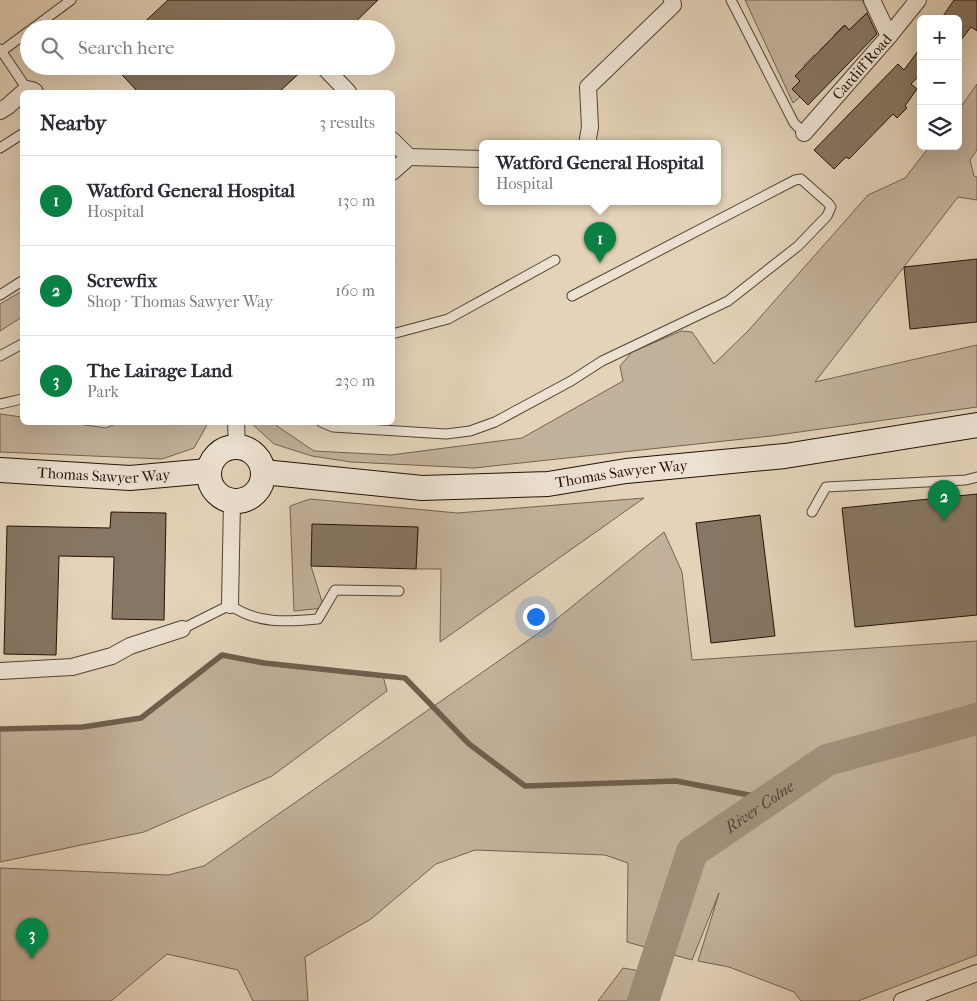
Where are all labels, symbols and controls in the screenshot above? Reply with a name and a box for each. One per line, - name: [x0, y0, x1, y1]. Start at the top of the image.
- map controls: [917, 15, 962, 150]
- button: +: [917, 15, 962, 60]
- search box: [20, 20, 395, 75]
- street label: Cardiff Road: [828, 30, 896, 103]
- icon: search: [38, 34, 66, 62]
- text: Search here: [78, 37, 174, 59]
- button: −: [917, 60, 962, 105]
- button: layers: [917, 105, 962, 150]
- text: Nearby: [40, 111, 106, 135]
- text: 3 results: [319, 113, 375, 132]
- popup: [479, 140, 721, 205]
- text: Watford General Hospital: [496, 152, 704, 174]
- text: Hospital: [496, 174, 553, 193]
- text: Watford General Hospital: [87, 180, 295, 202]
- text: 1: [53, 191, 59, 210]
- text: 130 m: [337, 191, 375, 210]
- text: Hospital: [87, 202, 144, 221]
- pin: 1: [584, 222, 616, 263]
- text: Screwfix: [87, 270, 157, 292]
- text: 2: [52, 281, 60, 300]
- text: 160 m: [335, 281, 375, 300]
- text: Shop · Thomas Sawyer Way: [87, 292, 273, 311]
- text: The Lairage Land: [87, 360, 232, 382]
- text: 3: [53, 371, 59, 390]
- text: 230 m: [335, 371, 375, 390]
- text: Park: [87, 382, 119, 401]
- street label: Thomas Sawyer Way: [554, 456, 689, 492]
- street label: Thomas Sawyer Way: [37, 463, 172, 487]
- pin: 2: [928, 480, 960, 521]
- your location: [523, 604, 549, 630]
- water label: River Colne: [721, 776, 798, 837]
- pin: 3: [16, 918, 48, 959]

